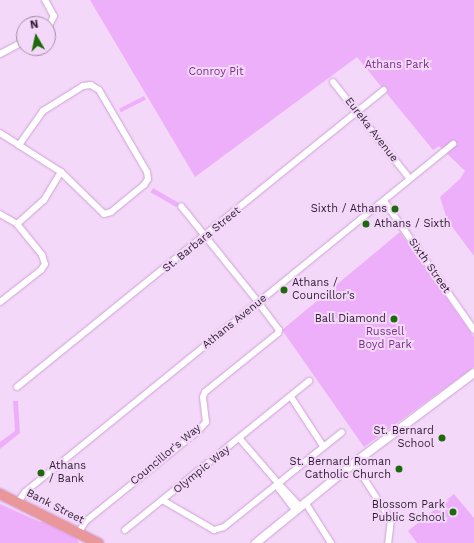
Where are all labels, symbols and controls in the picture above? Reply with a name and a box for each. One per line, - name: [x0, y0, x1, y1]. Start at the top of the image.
- north arrow: [16, 16, 56, 56]
- text: N: [29, 18, 39, 32]
- park label: Athans Park: [365, 58, 429, 72]
- park label: Conroy Pit: [188, 65, 244, 79]
- street label: Eureka Avenue: [341, 95, 401, 165]
- place label: Sixth / Athans: [310, 202, 387, 216]
- street label: St. Barbara Street: [160, 204, 244, 276]
- marker: Sixth / Athans: [390, 204, 400, 214]
- place label: Athans / Sixth: [374, 217, 451, 231]
- marker: Athans / Sixth: [361, 219, 371, 229]
- street label: Sixth Street: [405, 236, 453, 296]
- place label: Athans / Councillor's: [292, 277, 355, 303]
- marker: Athans / Councillor's: [279, 285, 289, 295]
- street label: Athans Avenue: [200, 292, 270, 352]
- place label: Ball Diamond: [314, 312, 386, 326]
- marker: Ball Diamond: [389, 314, 399, 324]
- park label: Russell Boyd Park: [358, 326, 412, 352]
- street label: Councillor's Way: [128, 422, 204, 488]
- place label: St. Bernard School: [373, 425, 434, 451]
- marker: St. Bernard School: [437, 433, 447, 443]
- street label: Olympic Way: [171, 443, 233, 497]
- place label: St. Bernard Roman Catholic Church: [289, 456, 391, 482]
- place label: Athans / Bank: [49, 460, 86, 486]
- marker: St. Bernard Roman Catholic Church: [394, 464, 404, 474]
- marker: Athans / Bank: [36, 468, 46, 478]
- street label: Bank Street: [24, 487, 86, 527]
- place label: Blossom Park Public School: [372, 499, 445, 525]
- marker: Blossom Park Public School: [448, 507, 458, 517]

